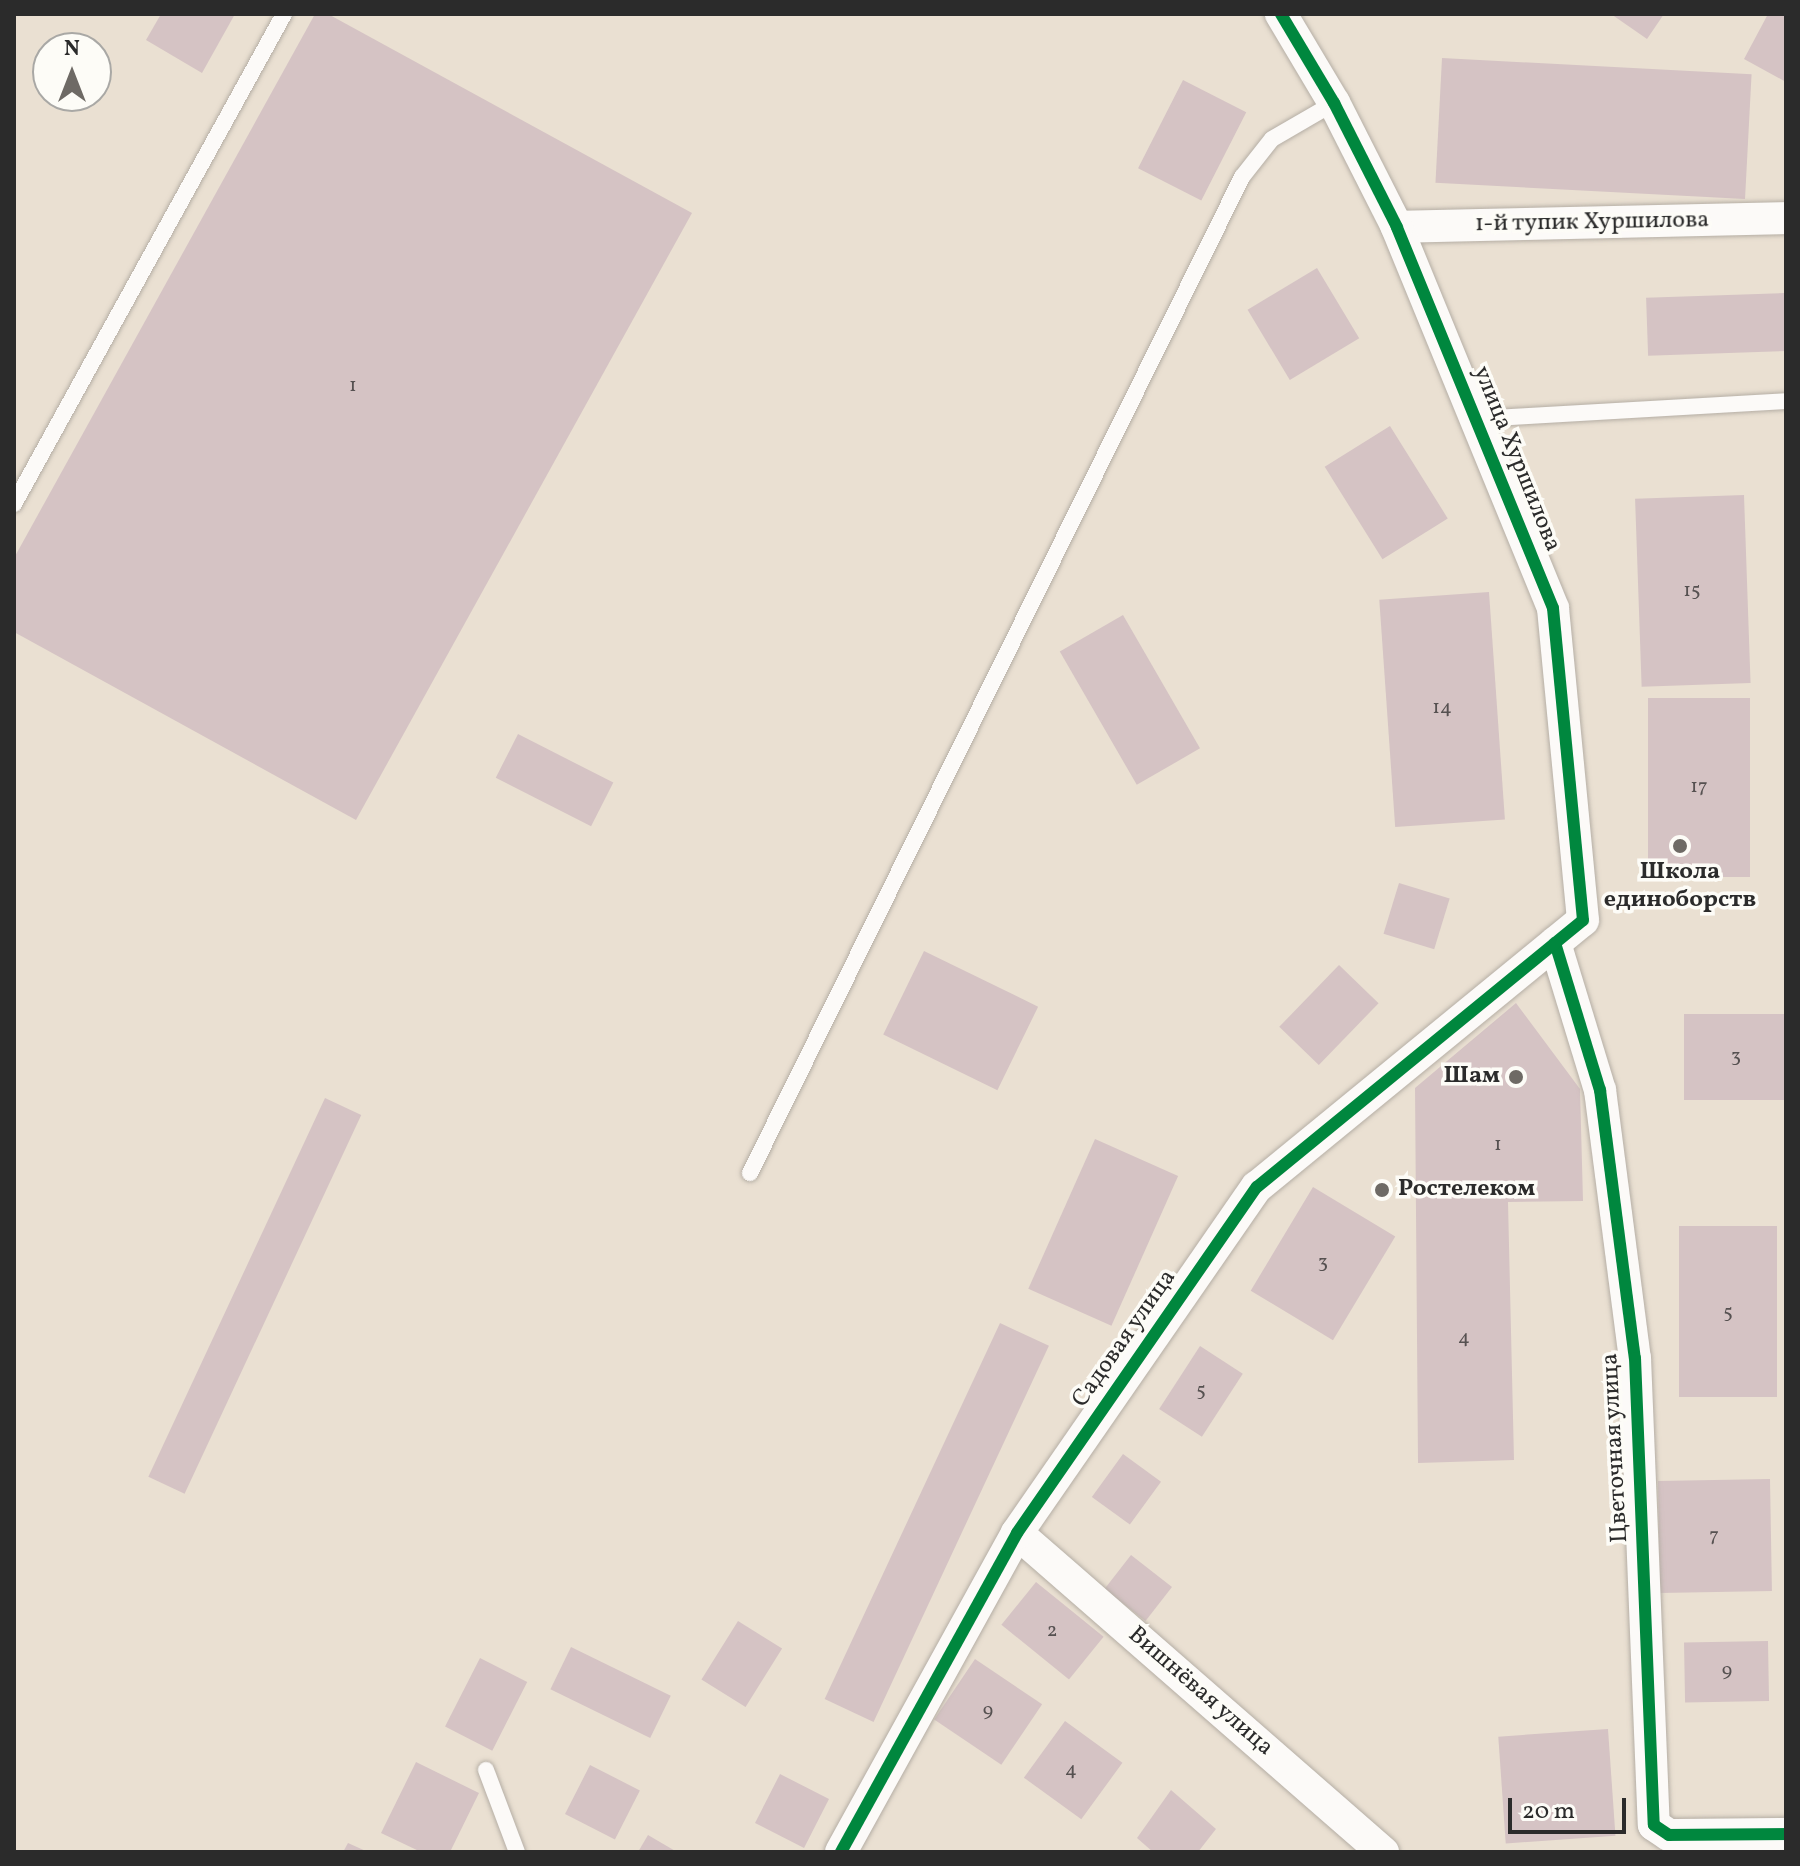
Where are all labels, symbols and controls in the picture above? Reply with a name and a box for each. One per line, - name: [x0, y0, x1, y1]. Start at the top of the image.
- north arrow: [32, 32, 112, 112]
- text: N: [64, 34, 80, 65]
- street label: 1-й тупик Хуршилова: [1474, 207, 1710, 239]
- street label: улица Хуршилова: [1466, 362, 1566, 556]
- house number: 1: [349, 374, 357, 398]
- house number: 15: [1683, 579, 1701, 603]
- house number: 14: [1432, 696, 1452, 720]
- house number: 17: [1690, 775, 1708, 799]
- marker: Школа единоборств: [1671, 837, 1689, 855]
- place label: Школа единоборств: [1604, 859, 1756, 915]
- house number: 3: [1731, 1045, 1741, 1069]
- place label: Шам: [1444, 1063, 1500, 1091]
- marker: Шам: [1507, 1068, 1525, 1086]
- house number: 1: [1494, 1133, 1502, 1157]
- place label: Ростелеком: [1398, 1176, 1535, 1204]
- marker: Ростелеком: [1373, 1181, 1391, 1199]
- house number: 3: [1318, 1251, 1328, 1275]
- street label: Садовая улица: [1067, 1264, 1183, 1414]
- house number: 5: [1723, 1301, 1733, 1325]
- house number: 4: [1458, 1326, 1470, 1350]
- street label: Цветочная улица: [1597, 1352, 1635, 1544]
- house number: 5: [1196, 1379, 1206, 1403]
- house number: 7: [1709, 1524, 1719, 1548]
- house number: 2: [1047, 1619, 1057, 1643]
- street label: Вишнёвая улица: [1121, 1621, 1279, 1763]
- house number: 9: [1722, 1659, 1732, 1683]
- house number: 9: [983, 1699, 993, 1723]
- house number: 4: [1065, 1758, 1077, 1782]
- scale bar: [1512, 1782, 1630, 1832]
- text: 20 m: [1522, 1795, 1575, 1829]

